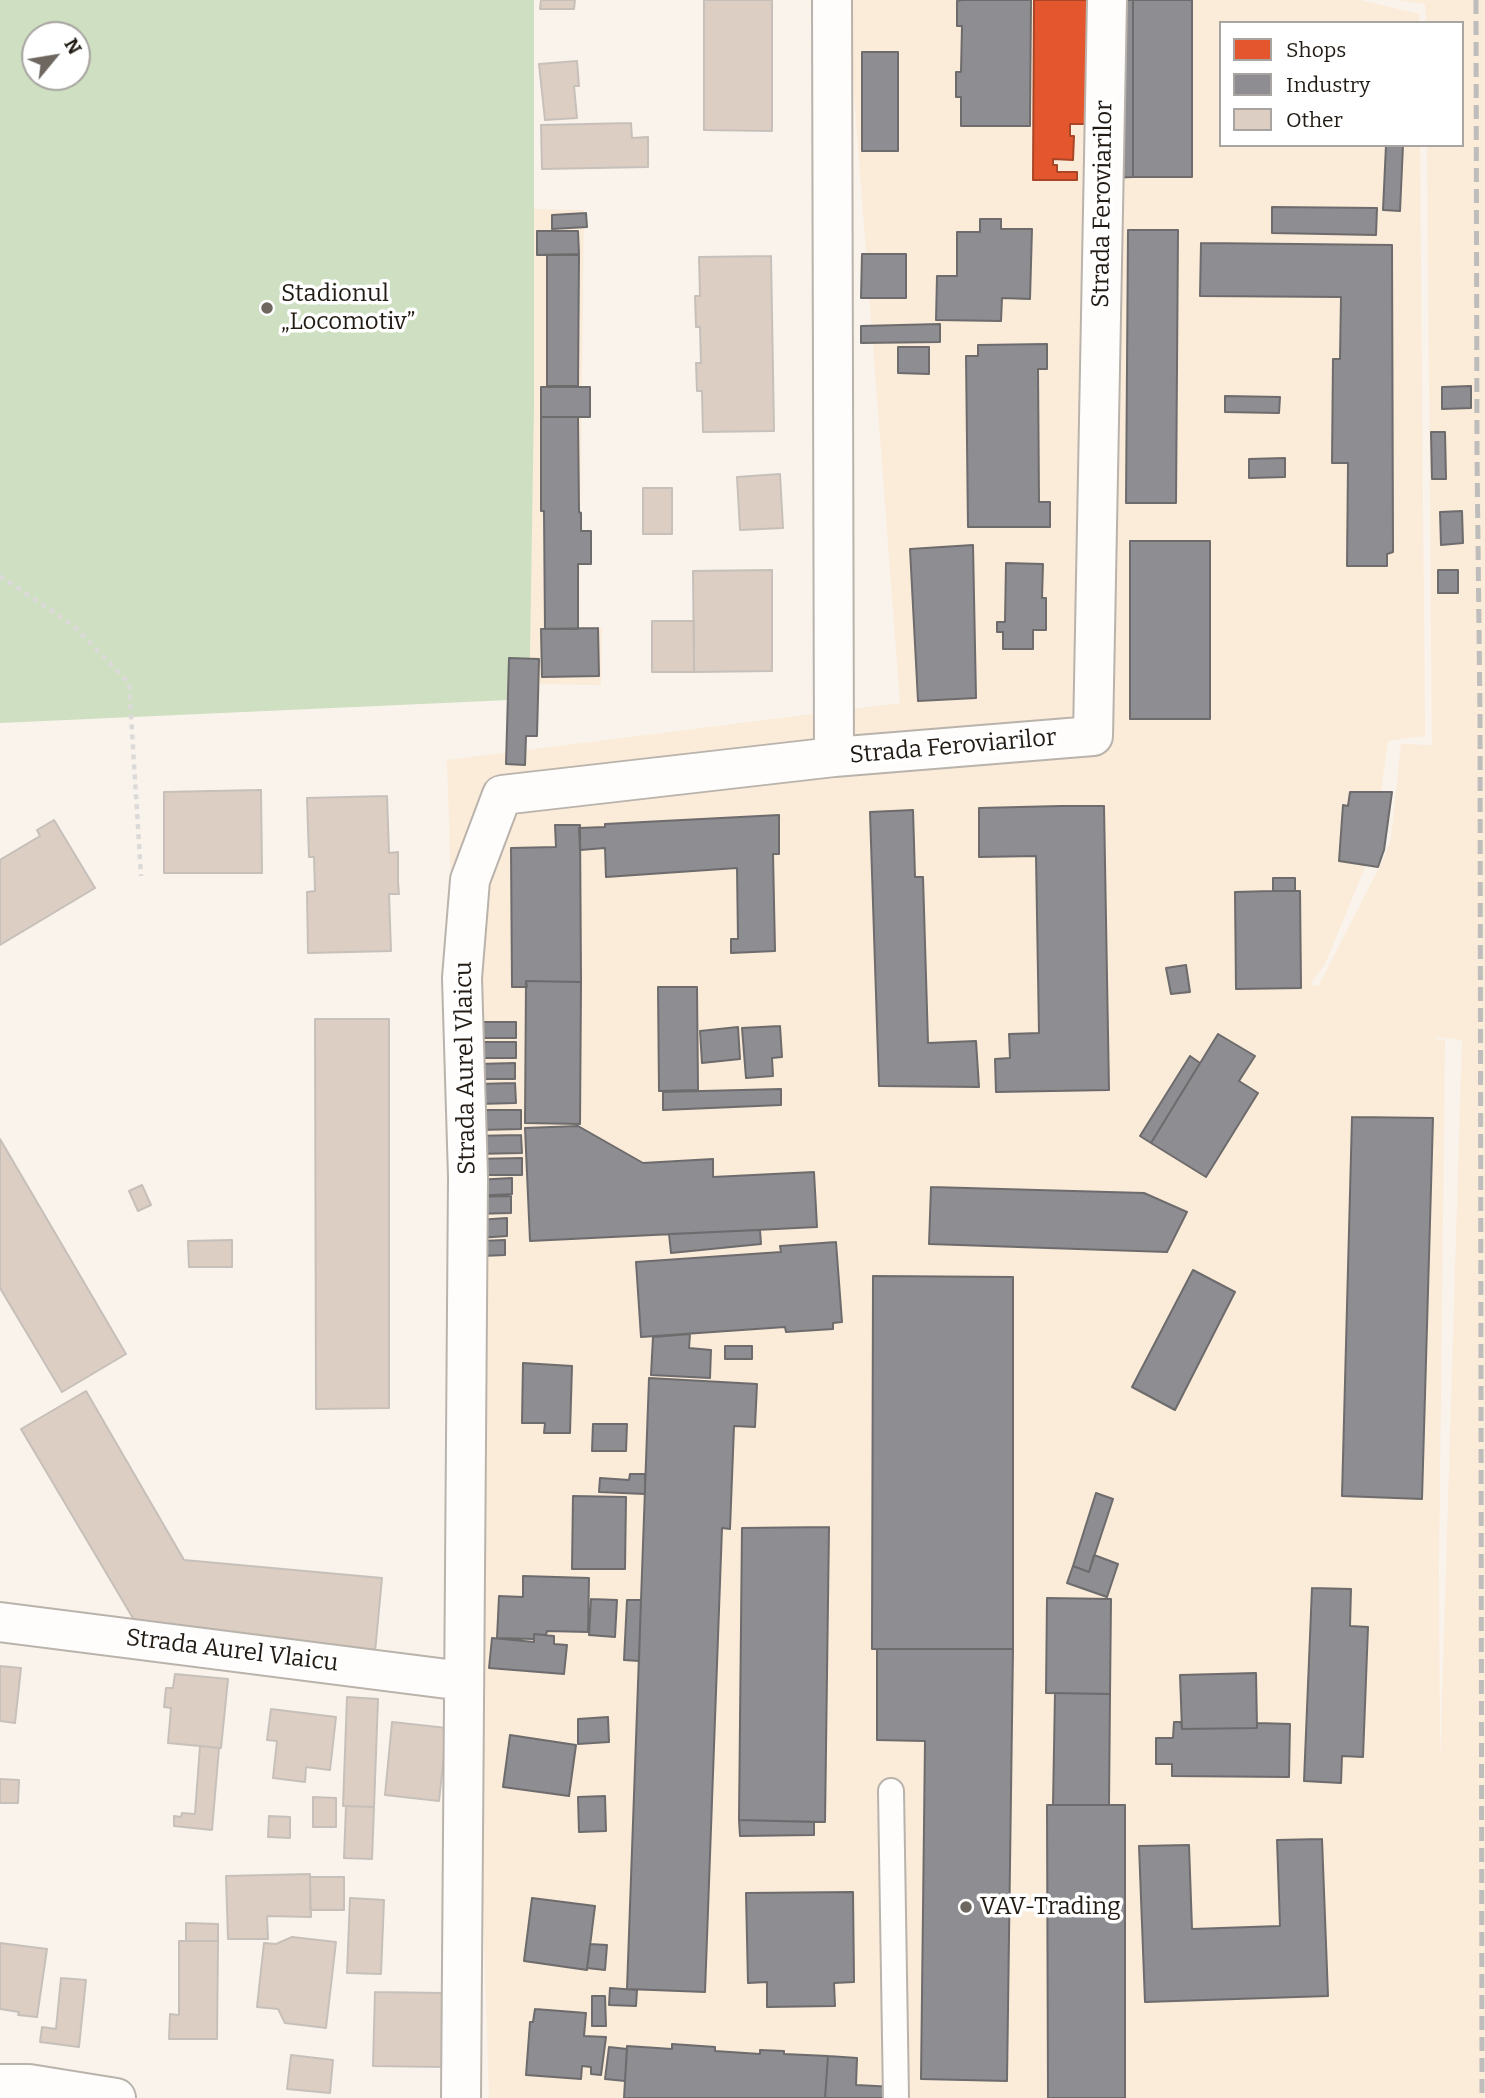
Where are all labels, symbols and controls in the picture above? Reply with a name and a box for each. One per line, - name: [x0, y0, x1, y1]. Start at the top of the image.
- north arrow: [21, 21, 91, 91]
- legend: [1219, 21, 1464, 147]
- text: N: [59, 34, 87, 58]
- text: Shops: [1286, 37, 1346, 63]
- text: Industry: [1286, 72, 1370, 98]
- street label: Strada Feroviarilor: [1087, 100, 1119, 308]
- text: Other: [1286, 107, 1343, 133]
- place label: Stadionul „Locomotiv”: [281, 280, 415, 336]
- marker: Stadionul „Locomotiv”: [259, 300, 275, 316]
- street label: Strada Feroviarilor: [848, 724, 1058, 770]
- street label: Strada Aurel Vlaicu: [450, 961, 482, 1175]
- street label: Strada Aurel Vlaicu: [124, 1624, 340, 1678]
- place label: VAV-Trading: [980, 1893, 1121, 1921]
- marker: VAV-Trading: [958, 1899, 974, 1915]

